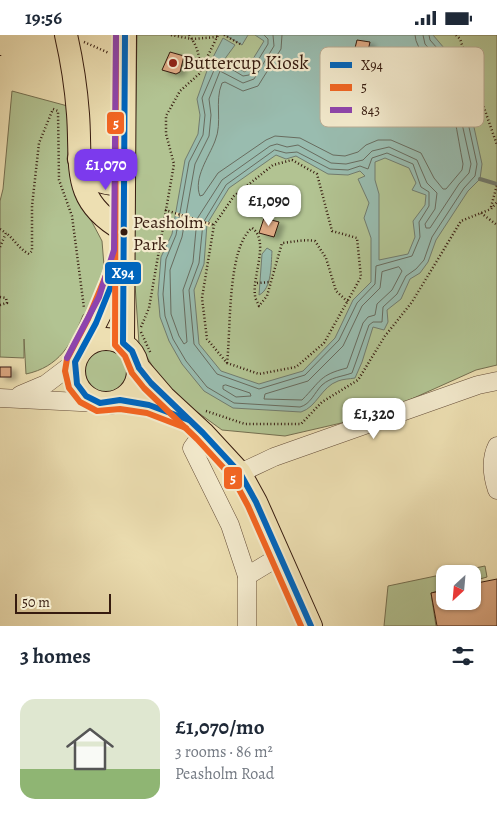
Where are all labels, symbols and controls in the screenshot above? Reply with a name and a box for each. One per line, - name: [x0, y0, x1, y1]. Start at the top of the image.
- text: 19:56: [25, 5, 62, 31]
- legend: [320, 47, 484, 127]
- place label: Buttercup Kiosk: [183, 50, 309, 76]
- text: X94: [361, 56, 383, 75]
- marker: Buttercup Kiosk: [167, 57, 179, 69]
- text: 5: [361, 78, 367, 97]
- text: 843: [361, 101, 380, 120]
- line badge: 5: [106, 111, 125, 135]
- text: 5: [113, 114, 119, 133]
- pin: £1,070: [65, 149, 147, 191]
- text: £1,070: [85, 154, 127, 176]
- pin: £1,090: [228, 185, 310, 227]
- text: £1,090: [248, 190, 290, 212]
- place label: Peasholm Park: [133, 210, 204, 256]
- marker: Peasholm Park: [119, 227, 129, 237]
- line badge: X94: [104, 261, 142, 285]
- text: X94: [112, 264, 135, 283]
- pin: £1,320: [333, 397, 415, 440]
- text: £1,320: [354, 403, 395, 425]
- line badge: 5: [223, 466, 243, 490]
- text: 5: [230, 469, 236, 488]
- north arrow: [436, 565, 481, 610]
- map controls: [436, 565, 481, 610]
- scale bar: [15, 591, 111, 614]
- text: 50 m: [22, 593, 50, 612]
- text: 3 homes: [20, 642, 91, 670]
- icon: filters: [449, 642, 477, 670]
- text: £1,070/mo: [175, 713, 265, 741]
- icon: home: [60, 719, 120, 779]
- text: 3 rooms · 86 m²: [175, 741, 273, 763]
- text: Peasholm Road: [175, 763, 274, 785]

